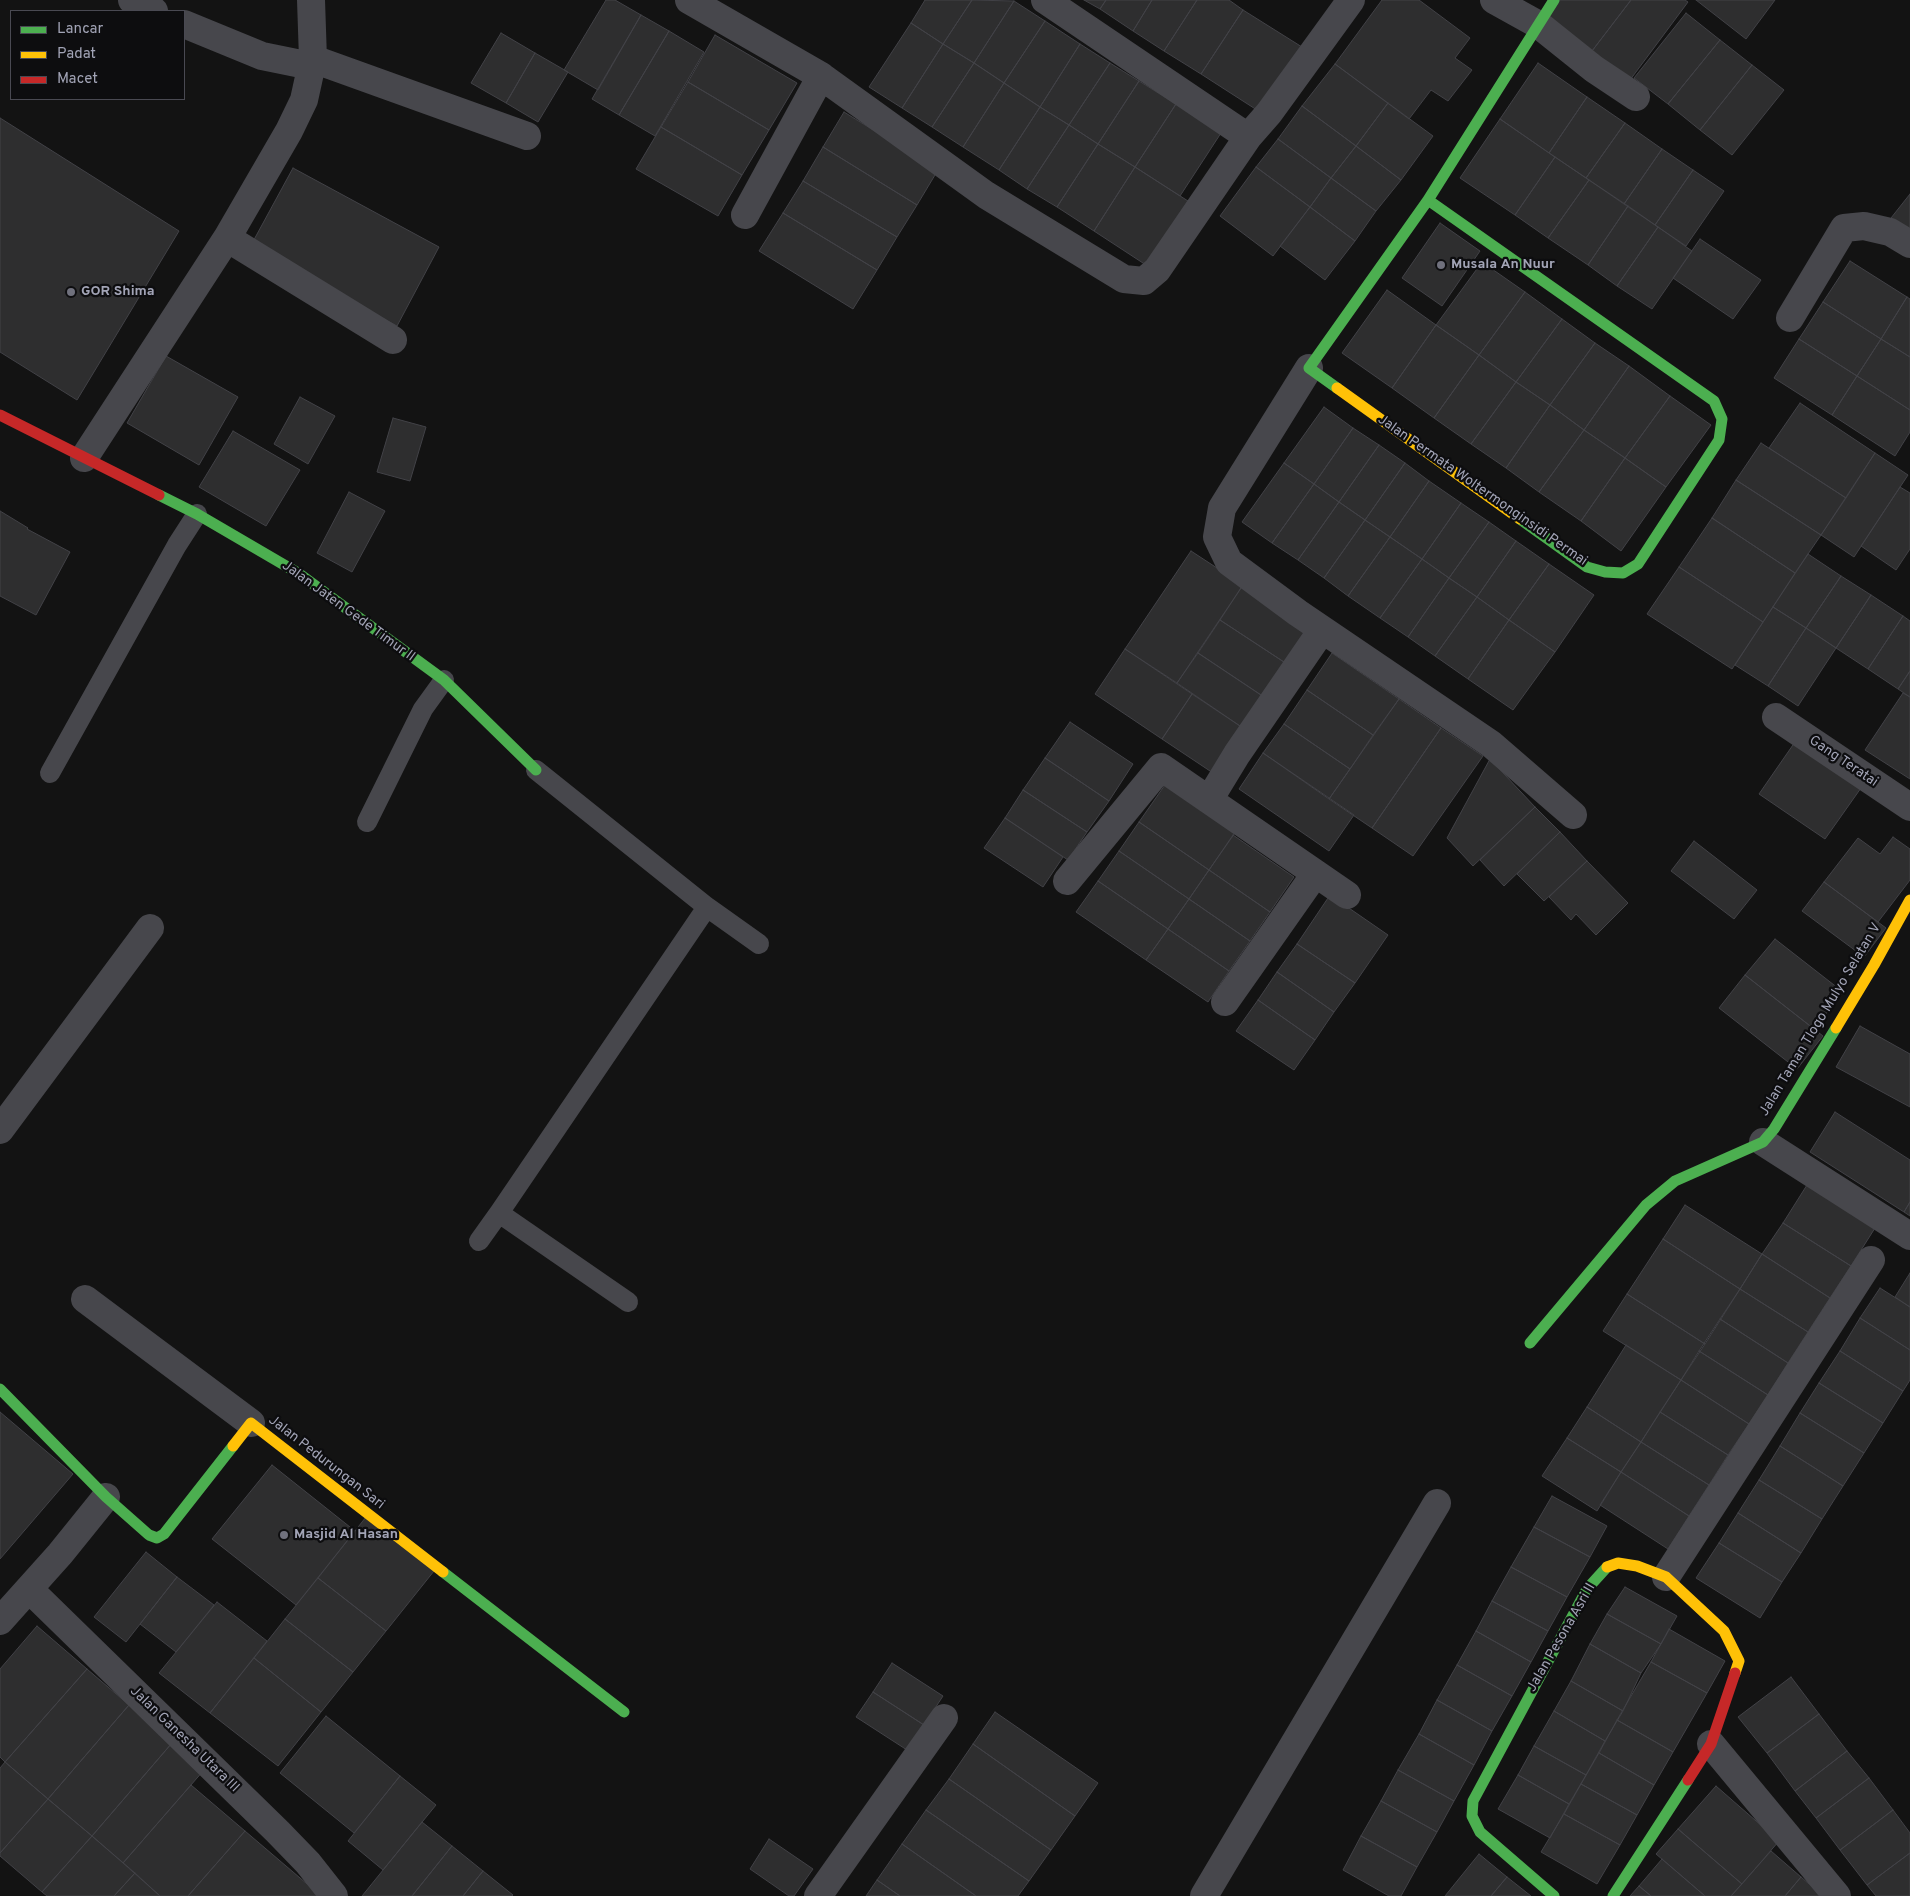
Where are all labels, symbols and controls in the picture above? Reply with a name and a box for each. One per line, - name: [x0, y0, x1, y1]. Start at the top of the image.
- legend: [10, 10, 185, 100]
- text: Lancar: [57, 20, 103, 39]
- text: Padat: [57, 45, 96, 64]
- text: Macet: [57, 70, 98, 89]
- place label: Musala An Nuur: [1451, 257, 1555, 273]
- marker: Musala An Nuur: [1435, 259, 1447, 271]
- place label: GOR Shima: [81, 284, 155, 300]
- marker: GOR Shima: [65, 286, 77, 298]
- street label: Jalan Permata Woltermonginsidi Permai: [1374, 412, 1590, 570]
- street label: Jalan Jaten Gede Timur II: [278, 558, 418, 666]
- street label: Gang Teratai: [1805, 733, 1881, 791]
- street label: Jalan Taman Tlogo Mulyo Selatan V: [1757, 920, 1885, 1120]
- street label: Jalan Pedurungan Sari: [265, 1412, 387, 1514]
- place label: Masjid Al Hasan: [294, 1527, 398, 1543]
- marker: Masjid Al Hasan: [278, 1529, 290, 1541]
- street label: Jalan Pesona Asri II: [1524, 1581, 1600, 1695]
- street label: Jalan Ganesha Utara III: [126, 1684, 242, 1796]

